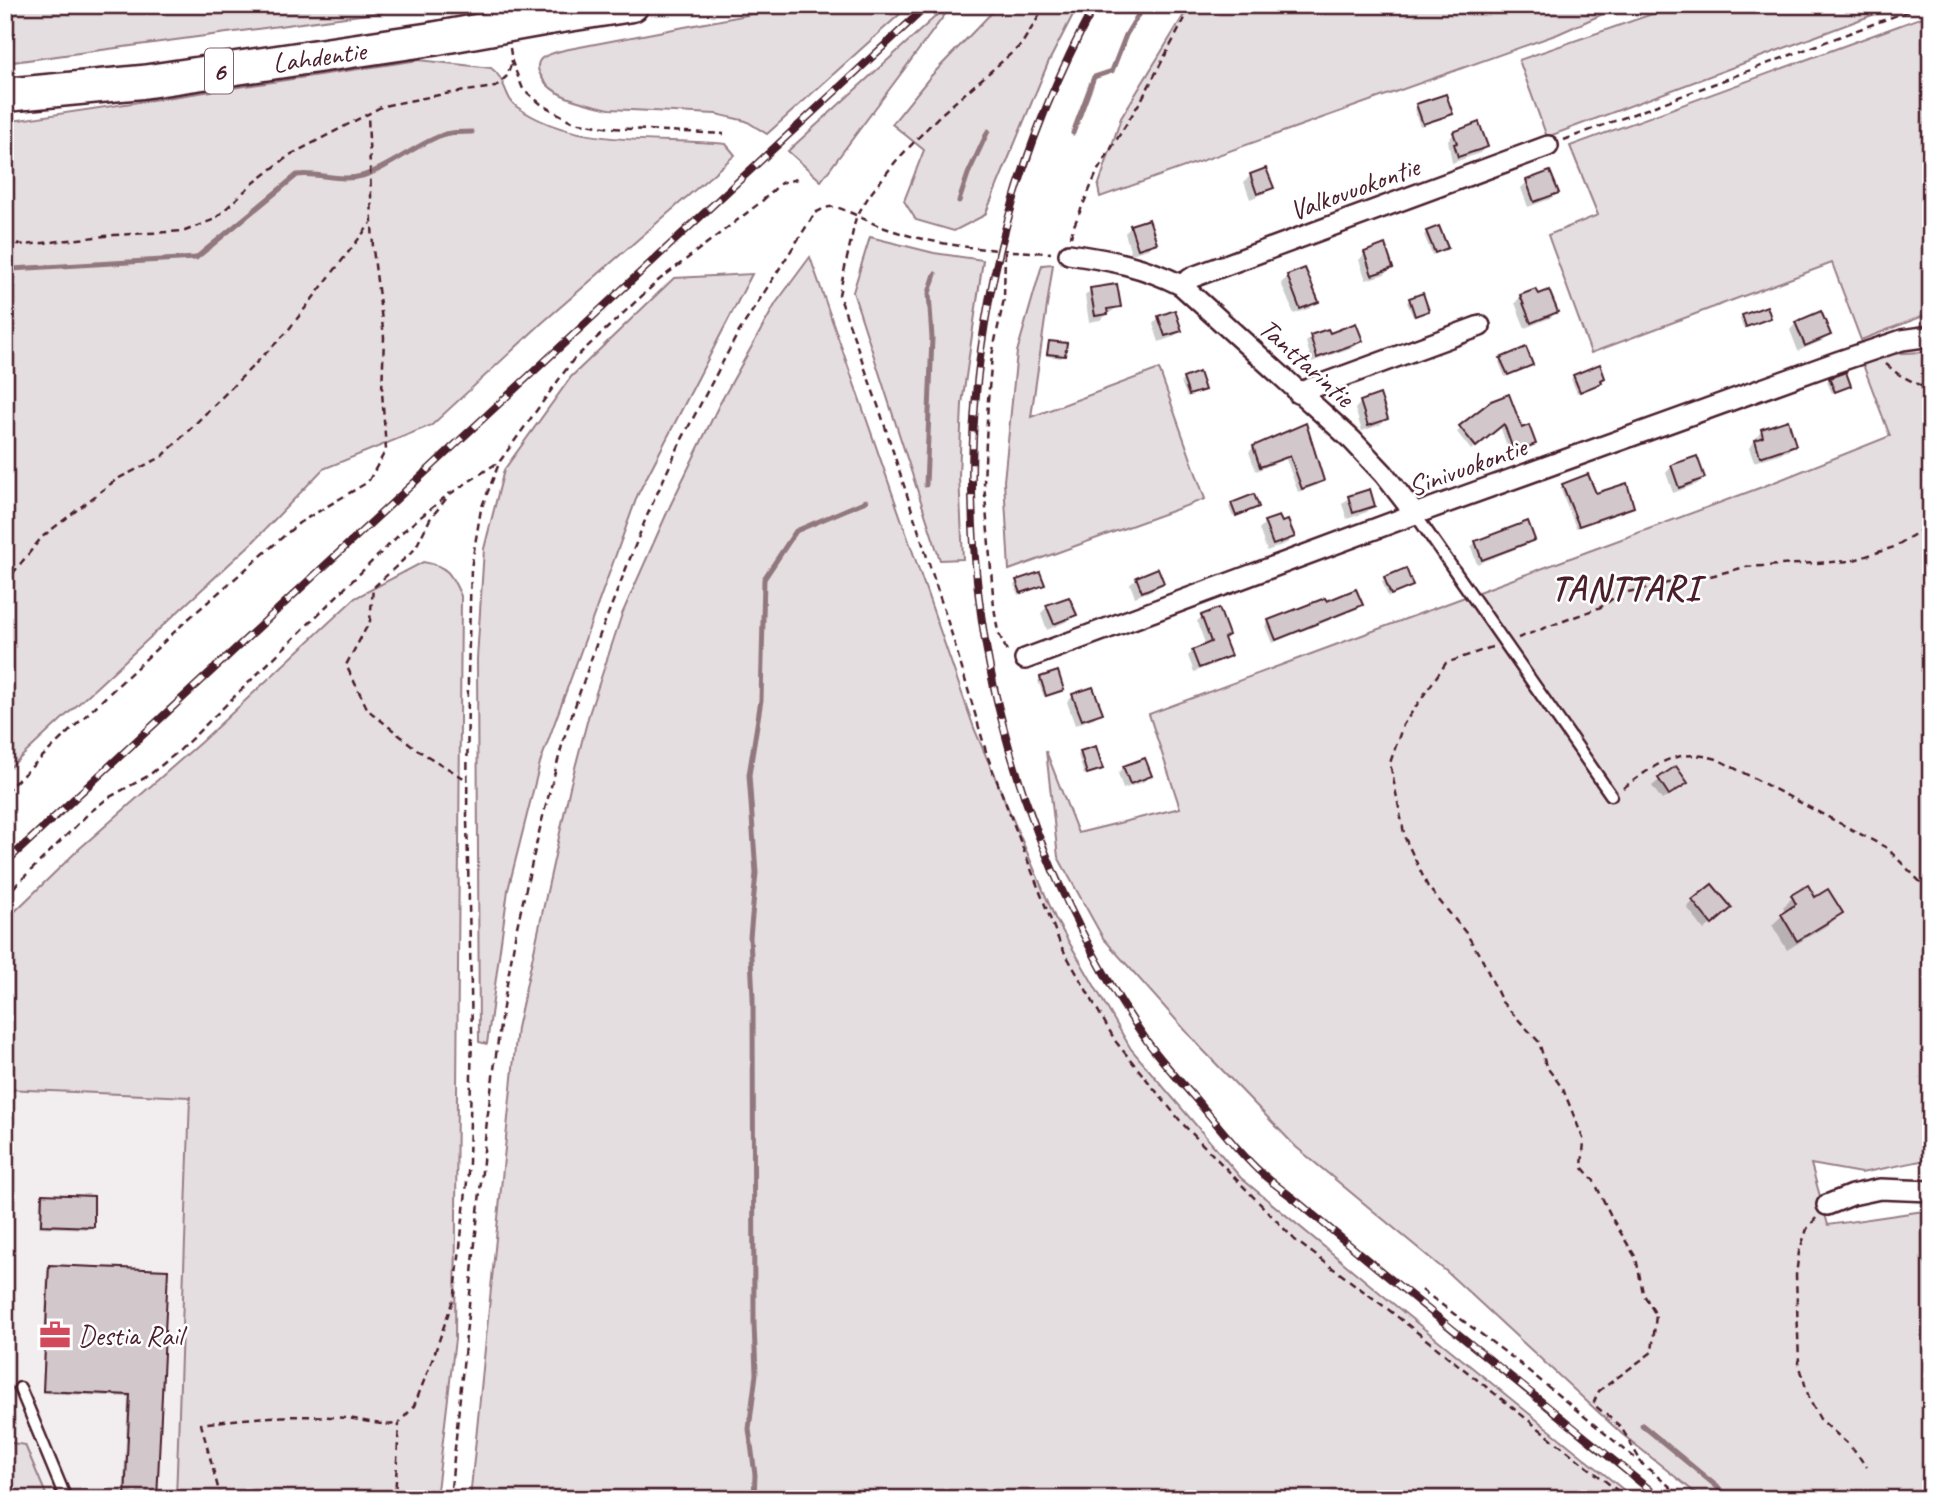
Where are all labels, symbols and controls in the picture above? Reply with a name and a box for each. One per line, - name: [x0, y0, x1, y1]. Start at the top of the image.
- street label: Lahdentie: [270, 32, 370, 80]
- road number: 6: [205, 48, 233, 94]
- street label: Valkovuokontie: [1285, 148, 1425, 228]
- street label: Tanttarintie: [1252, 310, 1363, 416]
- street label: Sinivuokontie: [1403, 428, 1533, 504]
- district label: TANTTARI: [1551, 566, 1707, 611]
- office icon: Destia Rail: [38, 1318, 72, 1352]
- place label: Destia Rail: [78, 1318, 188, 1353]

